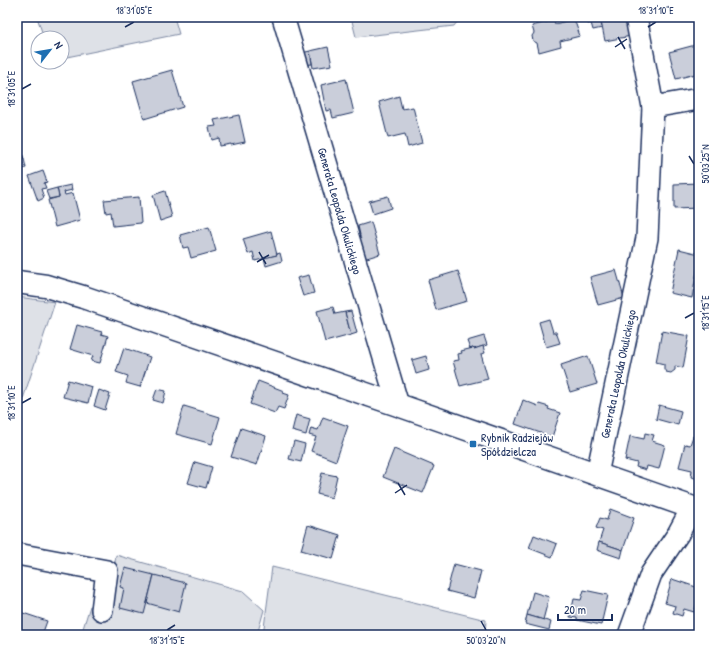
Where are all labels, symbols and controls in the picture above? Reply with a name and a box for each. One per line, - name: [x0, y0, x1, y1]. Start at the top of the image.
- text: 18°31'05"E: [116, 4, 153, 17]
- text: 18°31'10"E: [638, 4, 674, 17]
- north arrow: [30, 30, 70, 70]
- text: N: [51, 39, 66, 51]
- text: 18°31'05"E: [5, 70, 18, 107]
- text: 50°03'25"N: [699, 145, 712, 183]
- street label: Generała Leopolda Okulickiego: [314, 146, 366, 276]
- text: 18°31'15"E: [699, 295, 712, 331]
- street label: Generała Leopolda Okulickiego: [596, 308, 640, 440]
- text: 18°31'10"E: [5, 385, 18, 421]
- place label: Rybnik Radziejów Spółdzielcza: [481, 429, 553, 460]
- marker: Rybnik Radziejów Spółdzielcza: [468, 439, 478, 449]
- scale bar: [558, 596, 612, 622]
- text: 20 m: [564, 601, 586, 618]
- text: 18°31'15"E: [149, 634, 185, 647]
- text: 50°03'20"N: [466, 634, 506, 647]

